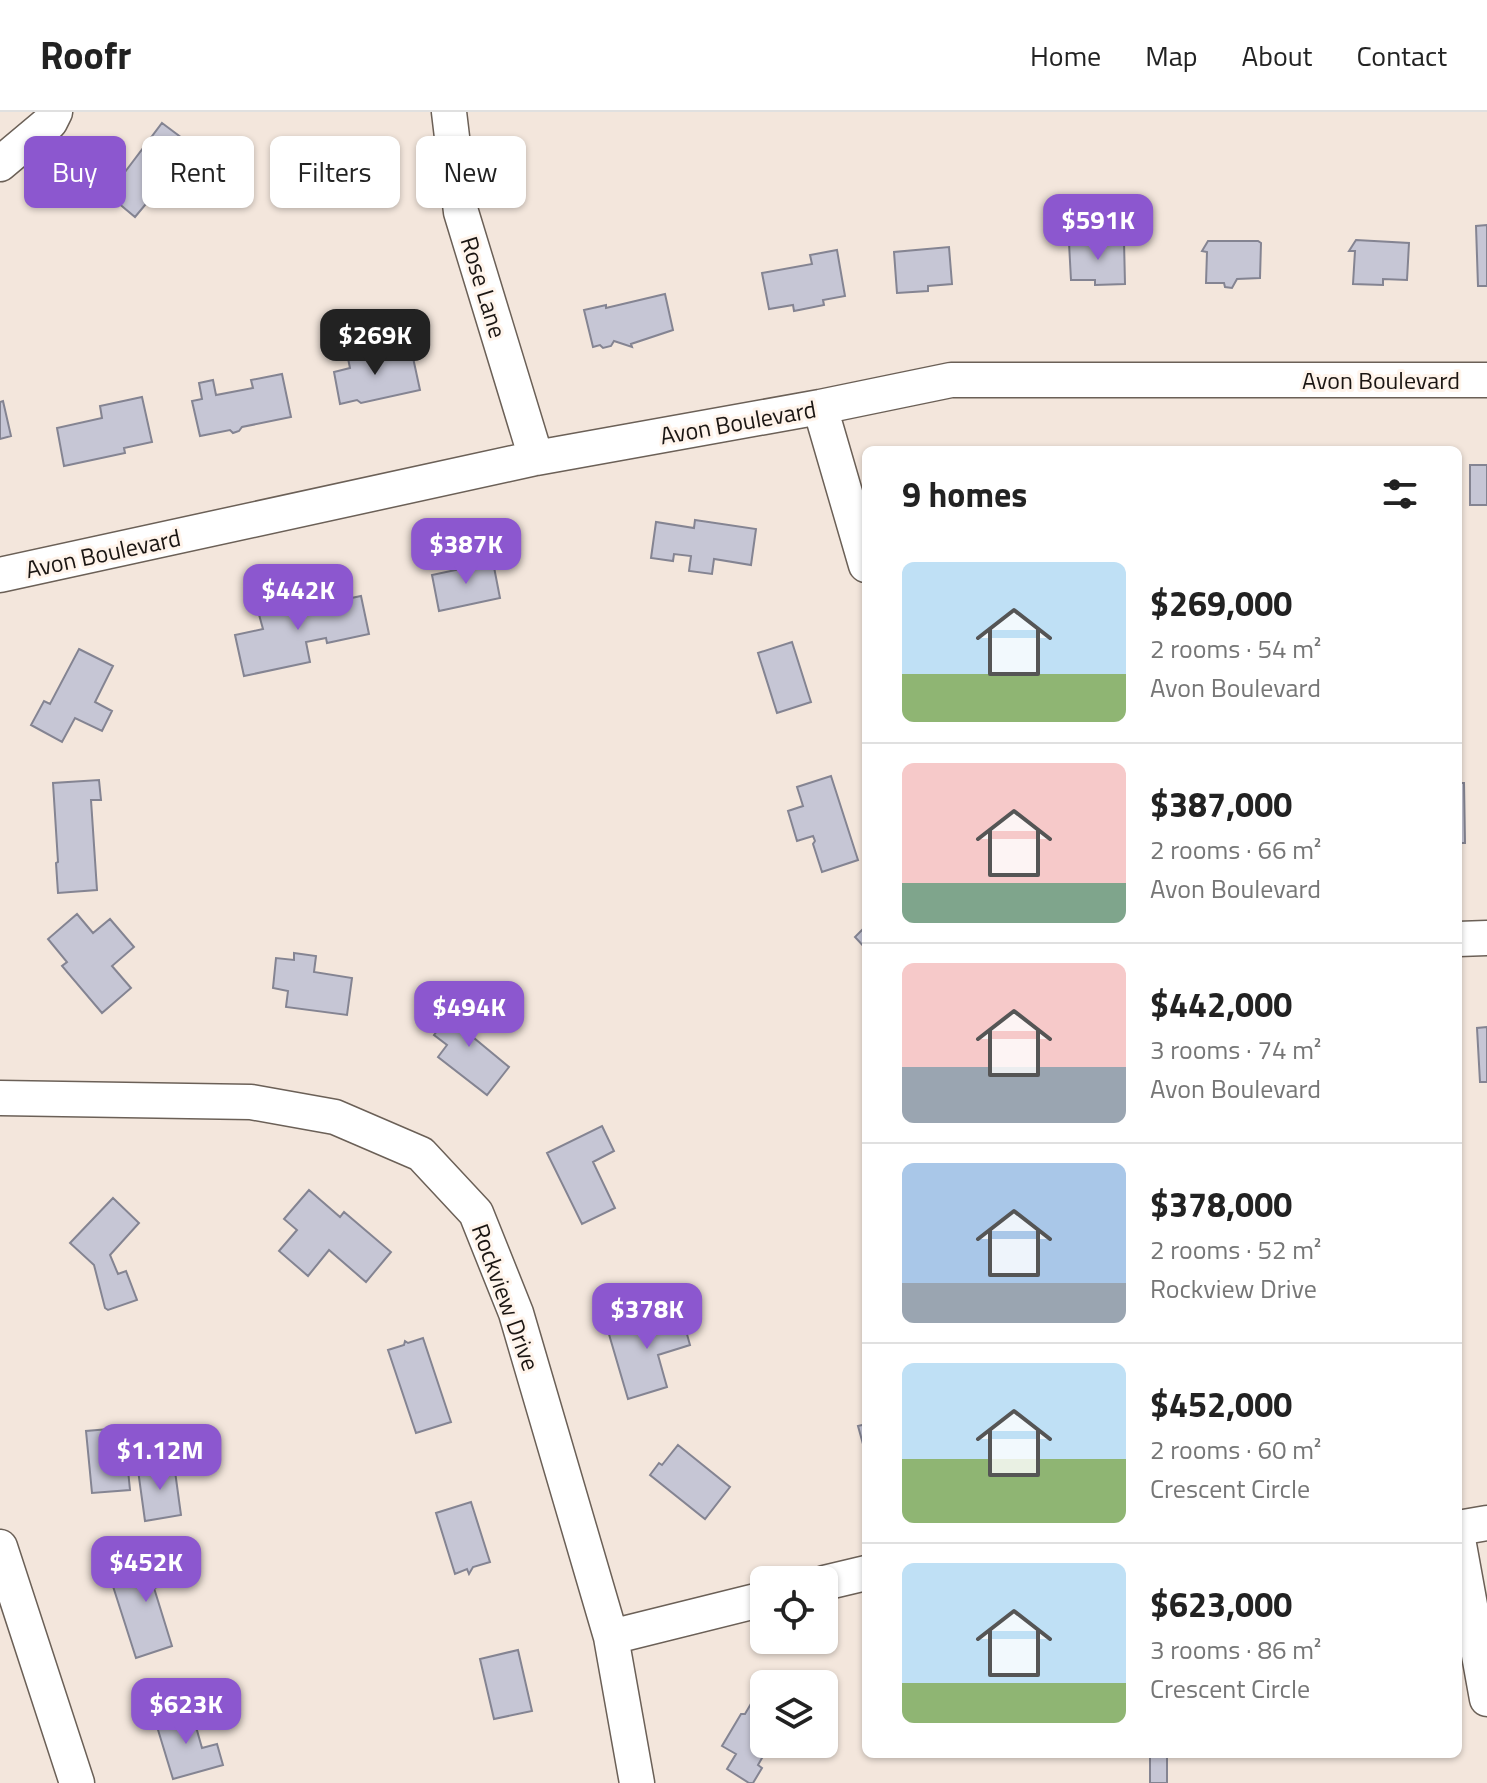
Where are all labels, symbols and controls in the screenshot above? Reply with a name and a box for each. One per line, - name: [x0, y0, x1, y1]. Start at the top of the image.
- text: Roofr: [40, 26, 131, 84]
- text: Home: [1030, 34, 1101, 77]
- text: Map: [1145, 34, 1198, 77]
- text: About: [1242, 34, 1312, 77]
- text: Contact: [1356, 34, 1447, 77]
- chip: Buy: [24, 136, 126, 208]
- chip: Rent: [142, 136, 254, 208]
- chip: Filters: [270, 136, 400, 208]
- chip: New: [416, 136, 526, 208]
- pin: $591K: [1042, 194, 1154, 262]
- text: $591K: [1061, 200, 1135, 239]
- street label: Rose Lane: [452, 232, 516, 342]
- pin: $269K: [319, 309, 431, 377]
- text: $269K: [338, 315, 412, 354]
- street label: Avon Boulevard: [1302, 362, 1460, 398]
- street label: Avon Boulevard: [657, 391, 819, 453]
- text: 9 homes: [902, 468, 1027, 520]
- icon: filters: [1378, 472, 1422, 516]
- pin: $387K: [410, 518, 522, 586]
- street label: Avon Boulevard: [22, 519, 184, 587]
- text: $387K: [429, 524, 503, 563]
- pin: $442K: [242, 564, 354, 632]
- text: $442K: [261, 570, 335, 609]
- text: $269,000: [1150, 577, 1292, 629]
- icon: home: [966, 594, 1062, 690]
- text: 2 rooms · 54 m²: [1150, 629, 1321, 668]
- text: Avon Boulevard: [1150, 668, 1321, 707]
- text: $387,000: [1150, 778, 1292, 830]
- icon: home: [966, 795, 1062, 891]
- text: 2 rooms · 66 m²: [1150, 830, 1321, 869]
- text: Avon Boulevard: [1150, 869, 1321, 908]
- text: $442,000: [1150, 978, 1292, 1030]
- pin: $494K: [413, 981, 525, 1049]
- text: $494K: [432, 987, 506, 1026]
- icon: home: [966, 995, 1062, 1091]
- text: 3 rooms · 74 m²: [1150, 1030, 1321, 1069]
- text: Avon Boulevard: [1150, 1069, 1321, 1108]
- text: $378,000: [1150, 1178, 1292, 1230]
- icon: home: [966, 1195, 1062, 1291]
- street label: Rockview Drive: [463, 1218, 549, 1376]
- text: 2 rooms · 52 m²: [1150, 1230, 1321, 1269]
- text: Rockview Drive: [1150, 1269, 1317, 1308]
- pin: $378K: [591, 1283, 703, 1351]
- text: $378K: [610, 1289, 684, 1328]
- text: $452,000: [1150, 1378, 1292, 1430]
- icon: home: [966, 1395, 1062, 1491]
- pin: $1.12M: [95, 1424, 225, 1492]
- text: $1.12M: [116, 1430, 204, 1469]
- text: 2 rooms · 60 m²: [1150, 1430, 1321, 1469]
- text: Crescent Circle: [1150, 1469, 1310, 1508]
- pin: $452K: [90, 1536, 202, 1604]
- text: $452K: [109, 1542, 183, 1581]
- map controls: [750, 1566, 838, 1758]
- button: locate: [750, 1566, 838, 1654]
- text: $623,000: [1150, 1578, 1292, 1630]
- icon: home: [966, 1595, 1062, 1691]
- text: 3 rooms · 86 m²: [1150, 1630, 1321, 1669]
- text: Crescent Circle: [1150, 1669, 1310, 1708]
- button: layers: [750, 1670, 838, 1758]
- pin: $623K: [130, 1678, 242, 1746]
- text: $623K: [149, 1684, 223, 1723]

